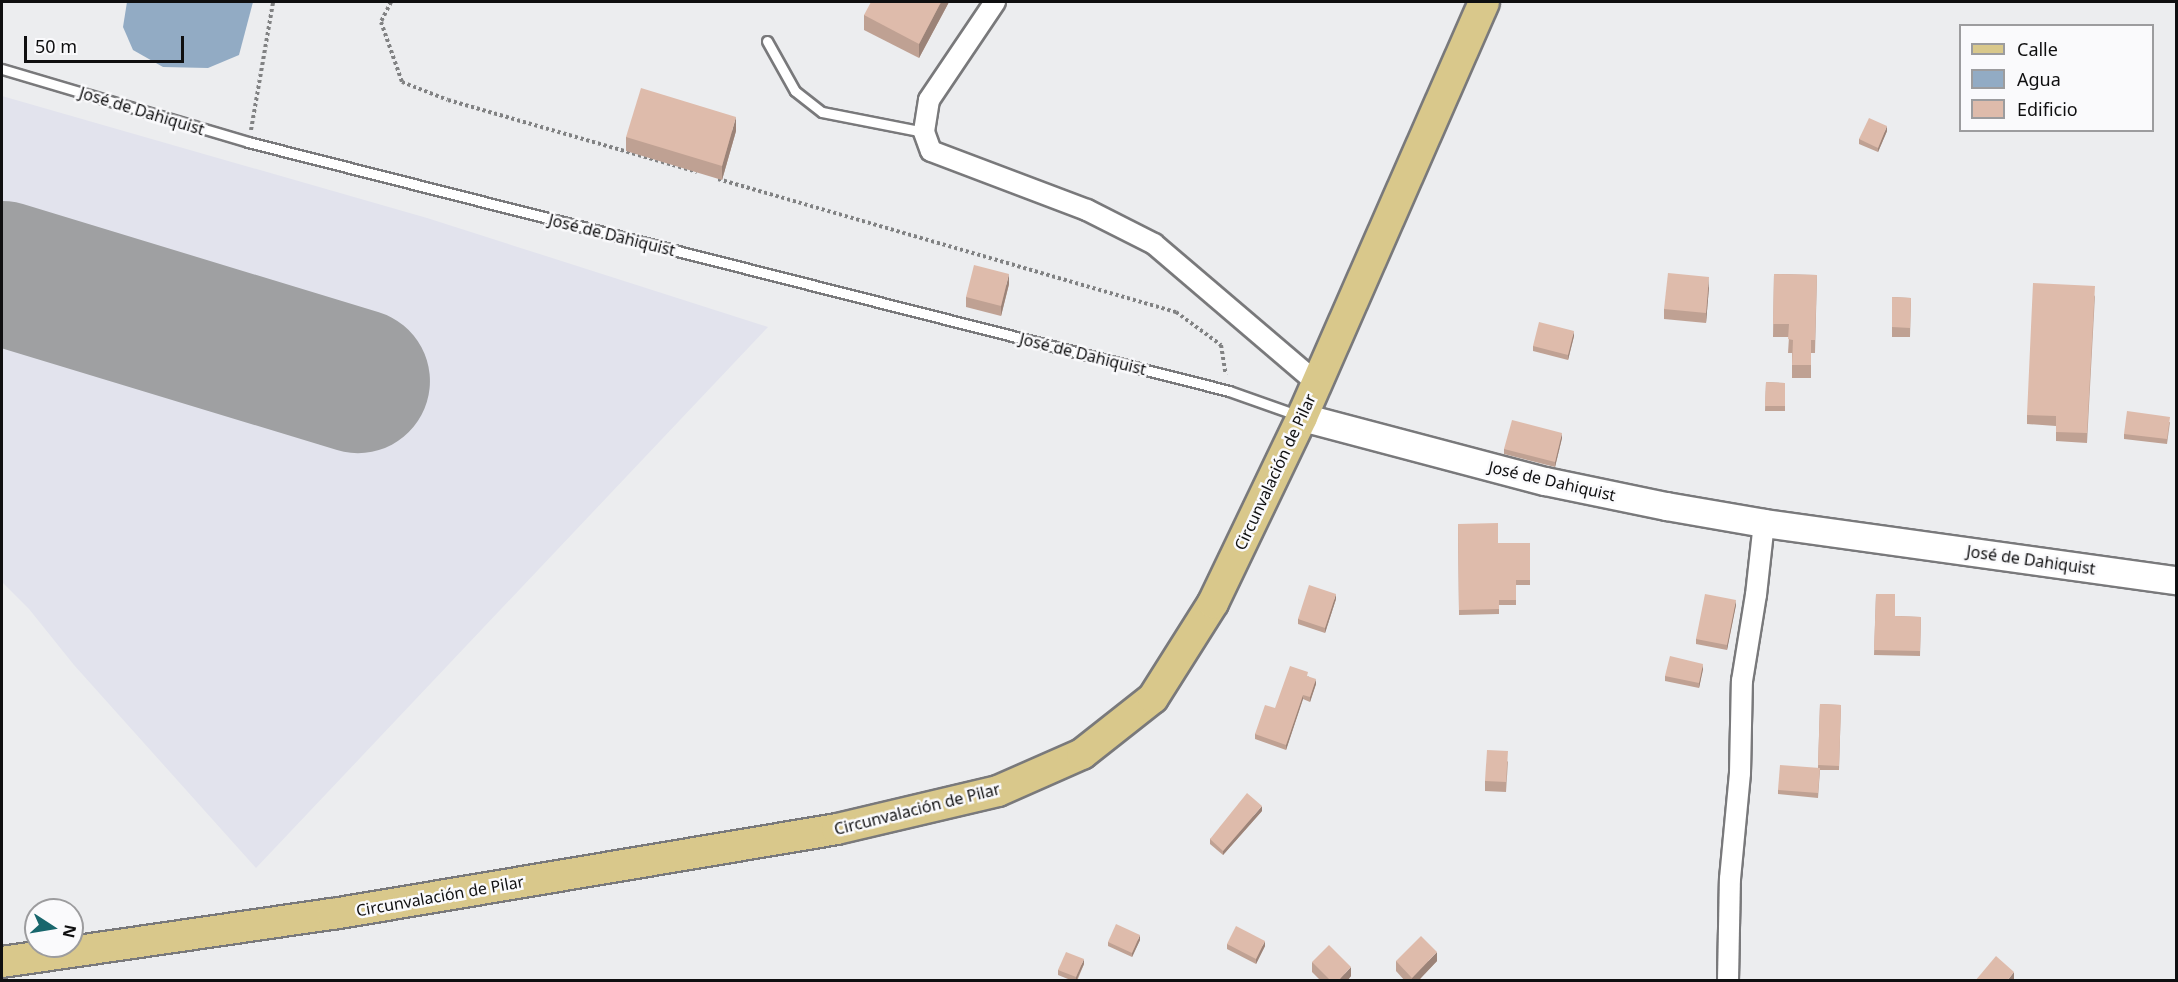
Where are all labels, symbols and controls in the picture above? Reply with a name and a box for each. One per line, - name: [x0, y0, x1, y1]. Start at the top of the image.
- scale bar: [27, 24, 188, 62]
- legend: [1959, 24, 2154, 132]
- text: 50 m: [35, 34, 77, 58]
- text: Calle: [2017, 37, 2058, 61]
- text: Agua: [2017, 67, 2061, 91]
- street label: José de Dahiquist: [77, 83, 207, 139]
- text: Edificio: [2017, 97, 2078, 121]
- street label: José de Dahiquist: [547, 210, 677, 260]
- street label: José de Dahiquist: [1018, 329, 1148, 379]
- street label: Circunvalación de Pilar: [1230, 391, 1320, 553]
- street label: José de Dahiquist: [1487, 457, 1617, 505]
- street label: José de Dahiquist: [1965, 541, 2097, 579]
- street label: Circunvalación de Pilar: [832, 779, 1002, 839]
- street label: Circunvalación de Pilar: [354, 872, 526, 920]
- north arrow: [24, 898, 84, 958]
- text: N: [58, 923, 82, 940]

